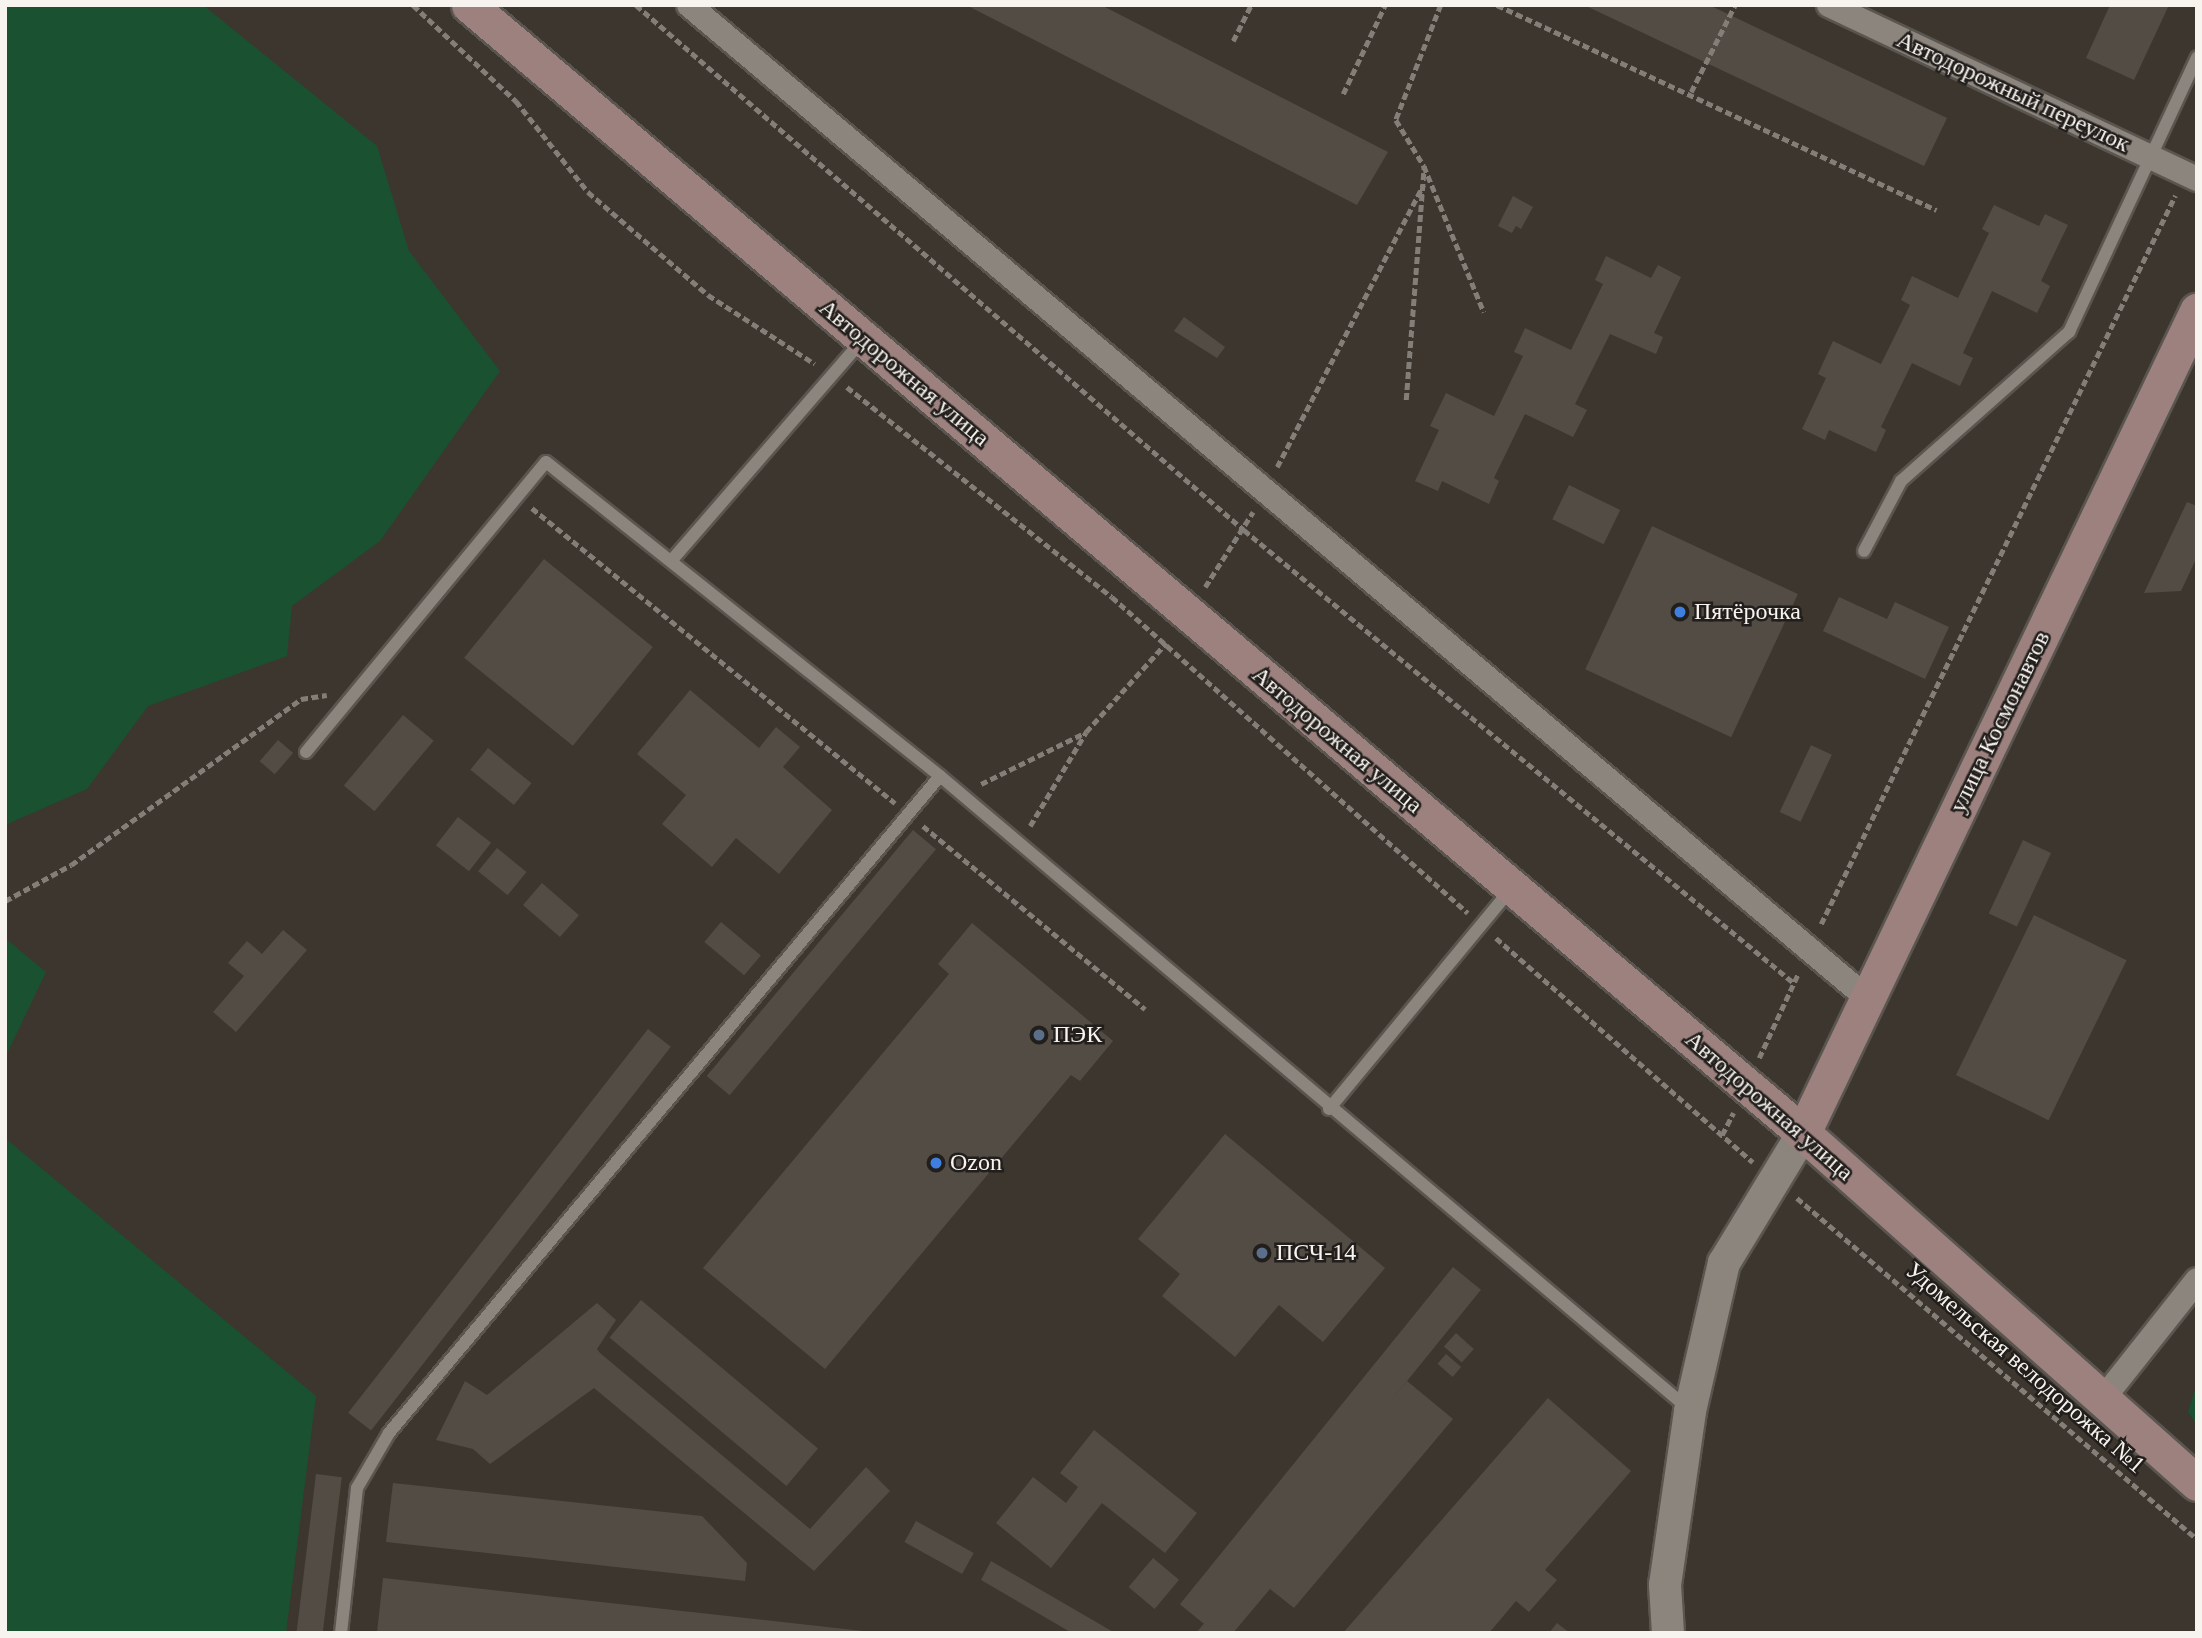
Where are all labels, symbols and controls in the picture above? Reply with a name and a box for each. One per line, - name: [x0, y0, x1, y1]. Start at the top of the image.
- street label: Автодорожный переулок: [1892, 25, 2134, 159]
- street label: Автодорожная улица: [813, 293, 995, 453]
- place label: Пятёрочка: [1694, 598, 1801, 626]
- marker: Пятёрочка: [1672, 604, 1688, 620]
- street label: улица Космонавтов: [1944, 627, 2056, 817]
- street label: Автодорожная улица: [1246, 660, 1428, 820]
- place label: ПЭК: [1053, 1021, 1102, 1049]
- street label: Автодорожная улица: [1679, 1025, 1859, 1187]
- marker: ПЭК: [1031, 1027, 1047, 1043]
- place label: Ozon: [950, 1149, 1002, 1177]
- marker: Ozon: [928, 1155, 944, 1171]
- place label: ПСЧ-14: [1276, 1239, 1356, 1267]
- marker: ПСЧ-14: [1254, 1245, 1270, 1261]
- street label: Удомельская велодорожка №1: [1899, 1256, 2151, 1480]

